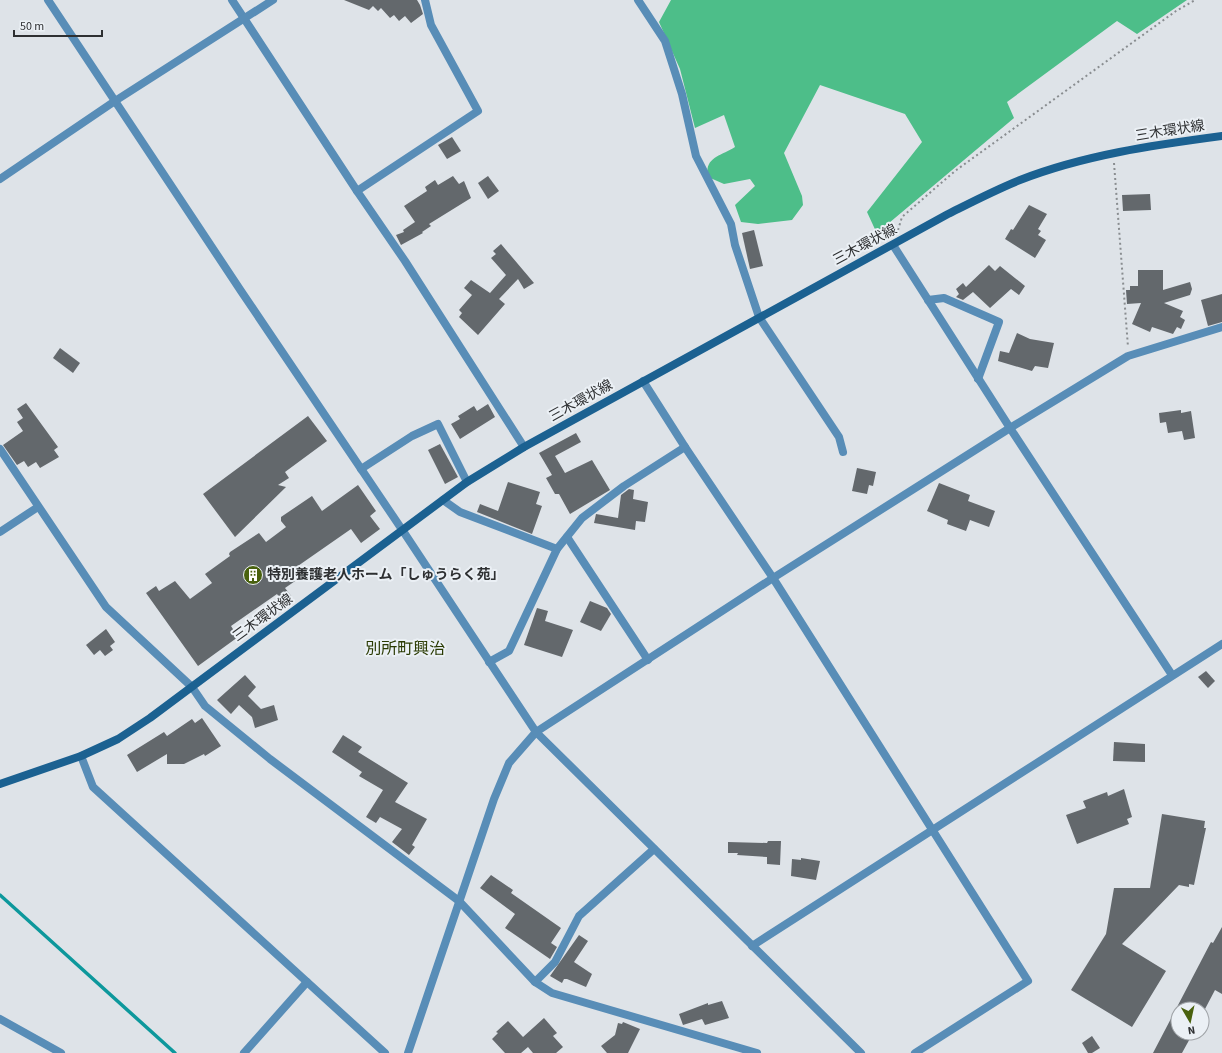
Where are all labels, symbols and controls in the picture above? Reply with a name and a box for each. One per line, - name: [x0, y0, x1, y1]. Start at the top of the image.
- scale bar: [14, 12, 102, 38]
- text: 50 m: [20, 18, 44, 35]
- street label: 三木環状線: [1134, 116, 1206, 146]
- street label: 三木環状線: [829, 220, 901, 270]
- street label: 三木環状線: [546, 375, 616, 427]
- building icon: 特別養護老人ホーム「しゅうらく苑」: [242, 564, 264, 586]
- place label: 特別養護老人ホーム「しゅうらく苑」: [267, 565, 505, 585]
- street label: 三木環状線: [229, 589, 297, 647]
- district label: 別所町興治: [365, 638, 445, 660]
- north arrow: [1170, 1001, 1210, 1041]
- text: N: [1187, 1022, 1196, 1038]

